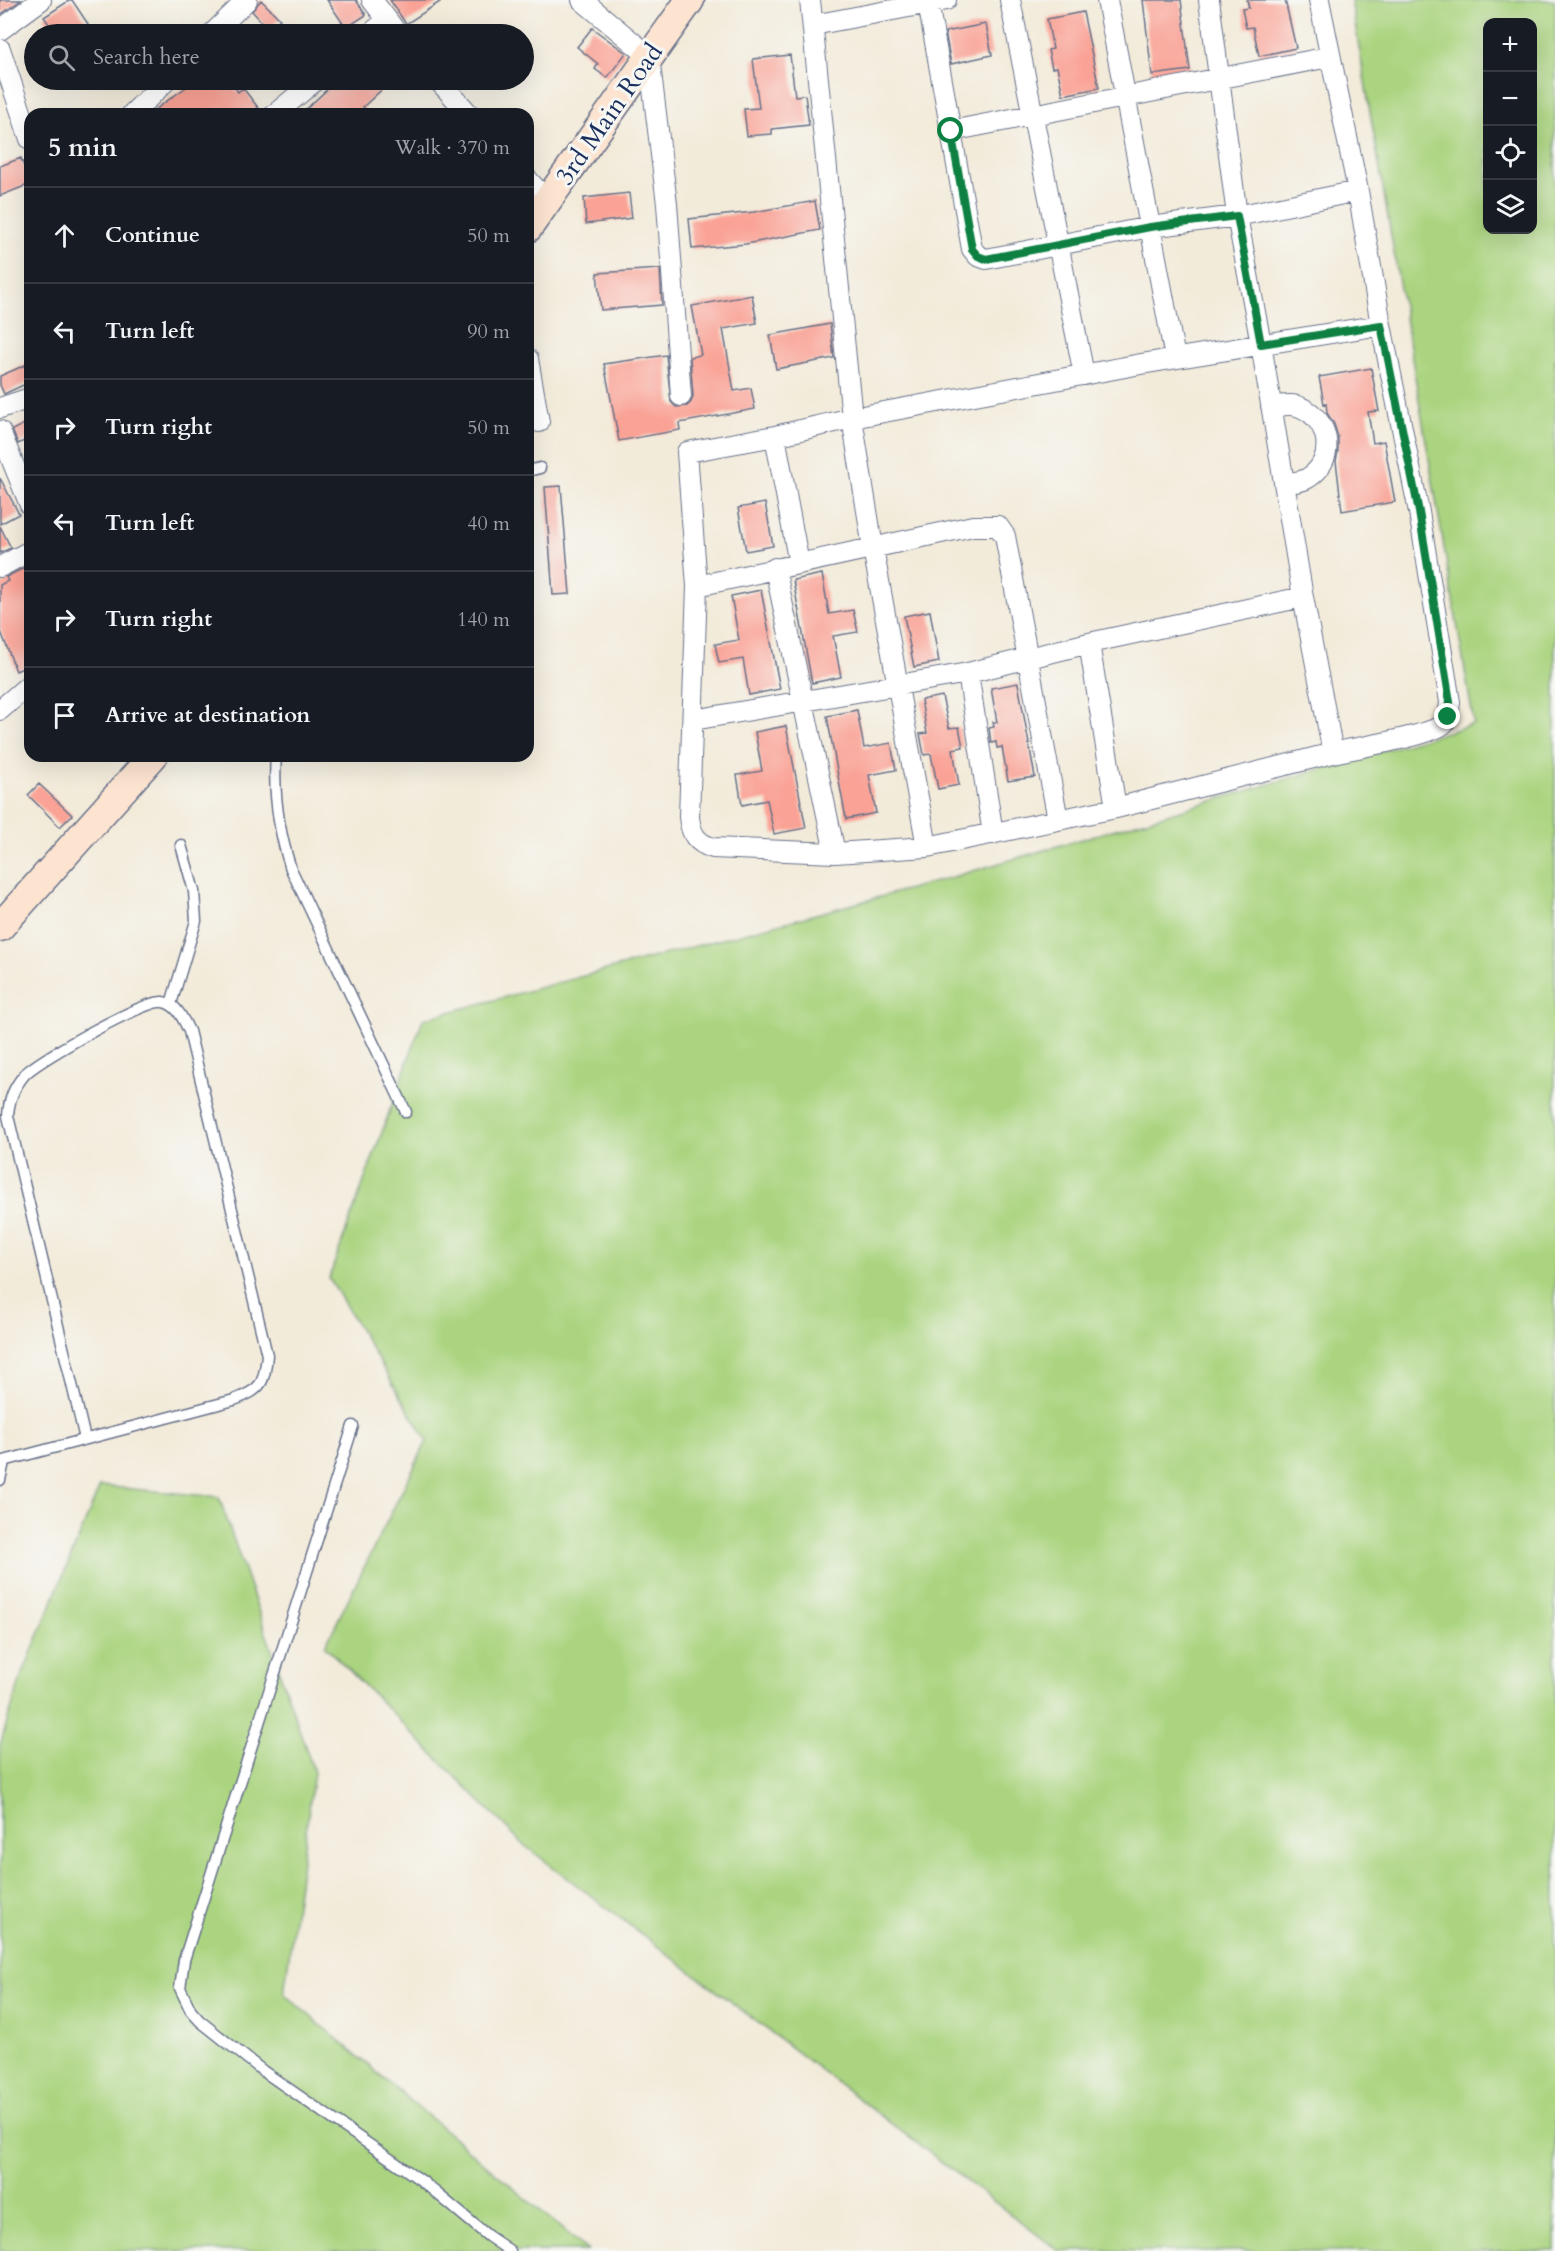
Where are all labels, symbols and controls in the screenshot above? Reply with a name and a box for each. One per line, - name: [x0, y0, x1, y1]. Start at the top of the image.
- map controls: [1483, 18, 1537, 234]
- button: +: [1483, 18, 1537, 72]
- search box: [24, 24, 534, 90]
- street label: 3rd Main Road: [547, 36, 671, 192]
- icon: search: [45, 41, 78, 74]
- text: Search here: [93, 42, 200, 72]
- button: −: [1483, 72, 1537, 126]
- route start: [937, 117, 963, 143]
- button: locate: [1483, 126, 1537, 180]
- text: 5 min: [48, 130, 117, 165]
- text: Walk · 370 m: [395, 134, 510, 161]
- button: layers: [1483, 180, 1537, 234]
- icon: ahead: [48, 219, 81, 252]
- text: Continue: [105, 220, 200, 250]
- text: 50 m: [467, 222, 510, 249]
- icon: left: [48, 315, 81, 348]
- text: Turn left: [105, 316, 194, 346]
- text: 90 m: [467, 318, 510, 345]
- icon: right: [48, 411, 81, 444]
- text: Turn right: [105, 412, 212, 442]
- text: 50 m: [467, 414, 510, 441]
- icon: left: [48, 507, 81, 540]
- text: Turn left: [105, 508, 194, 538]
- text: 40 m: [467, 510, 510, 537]
- icon: right: [48, 603, 81, 636]
- text: Turn right: [105, 604, 212, 634]
- text: 140 m: [457, 606, 510, 633]
- icon: arrive: [48, 699, 81, 732]
- text: Arrive at destination: [105, 700, 310, 730]
- route end: [1434, 703, 1460, 729]

